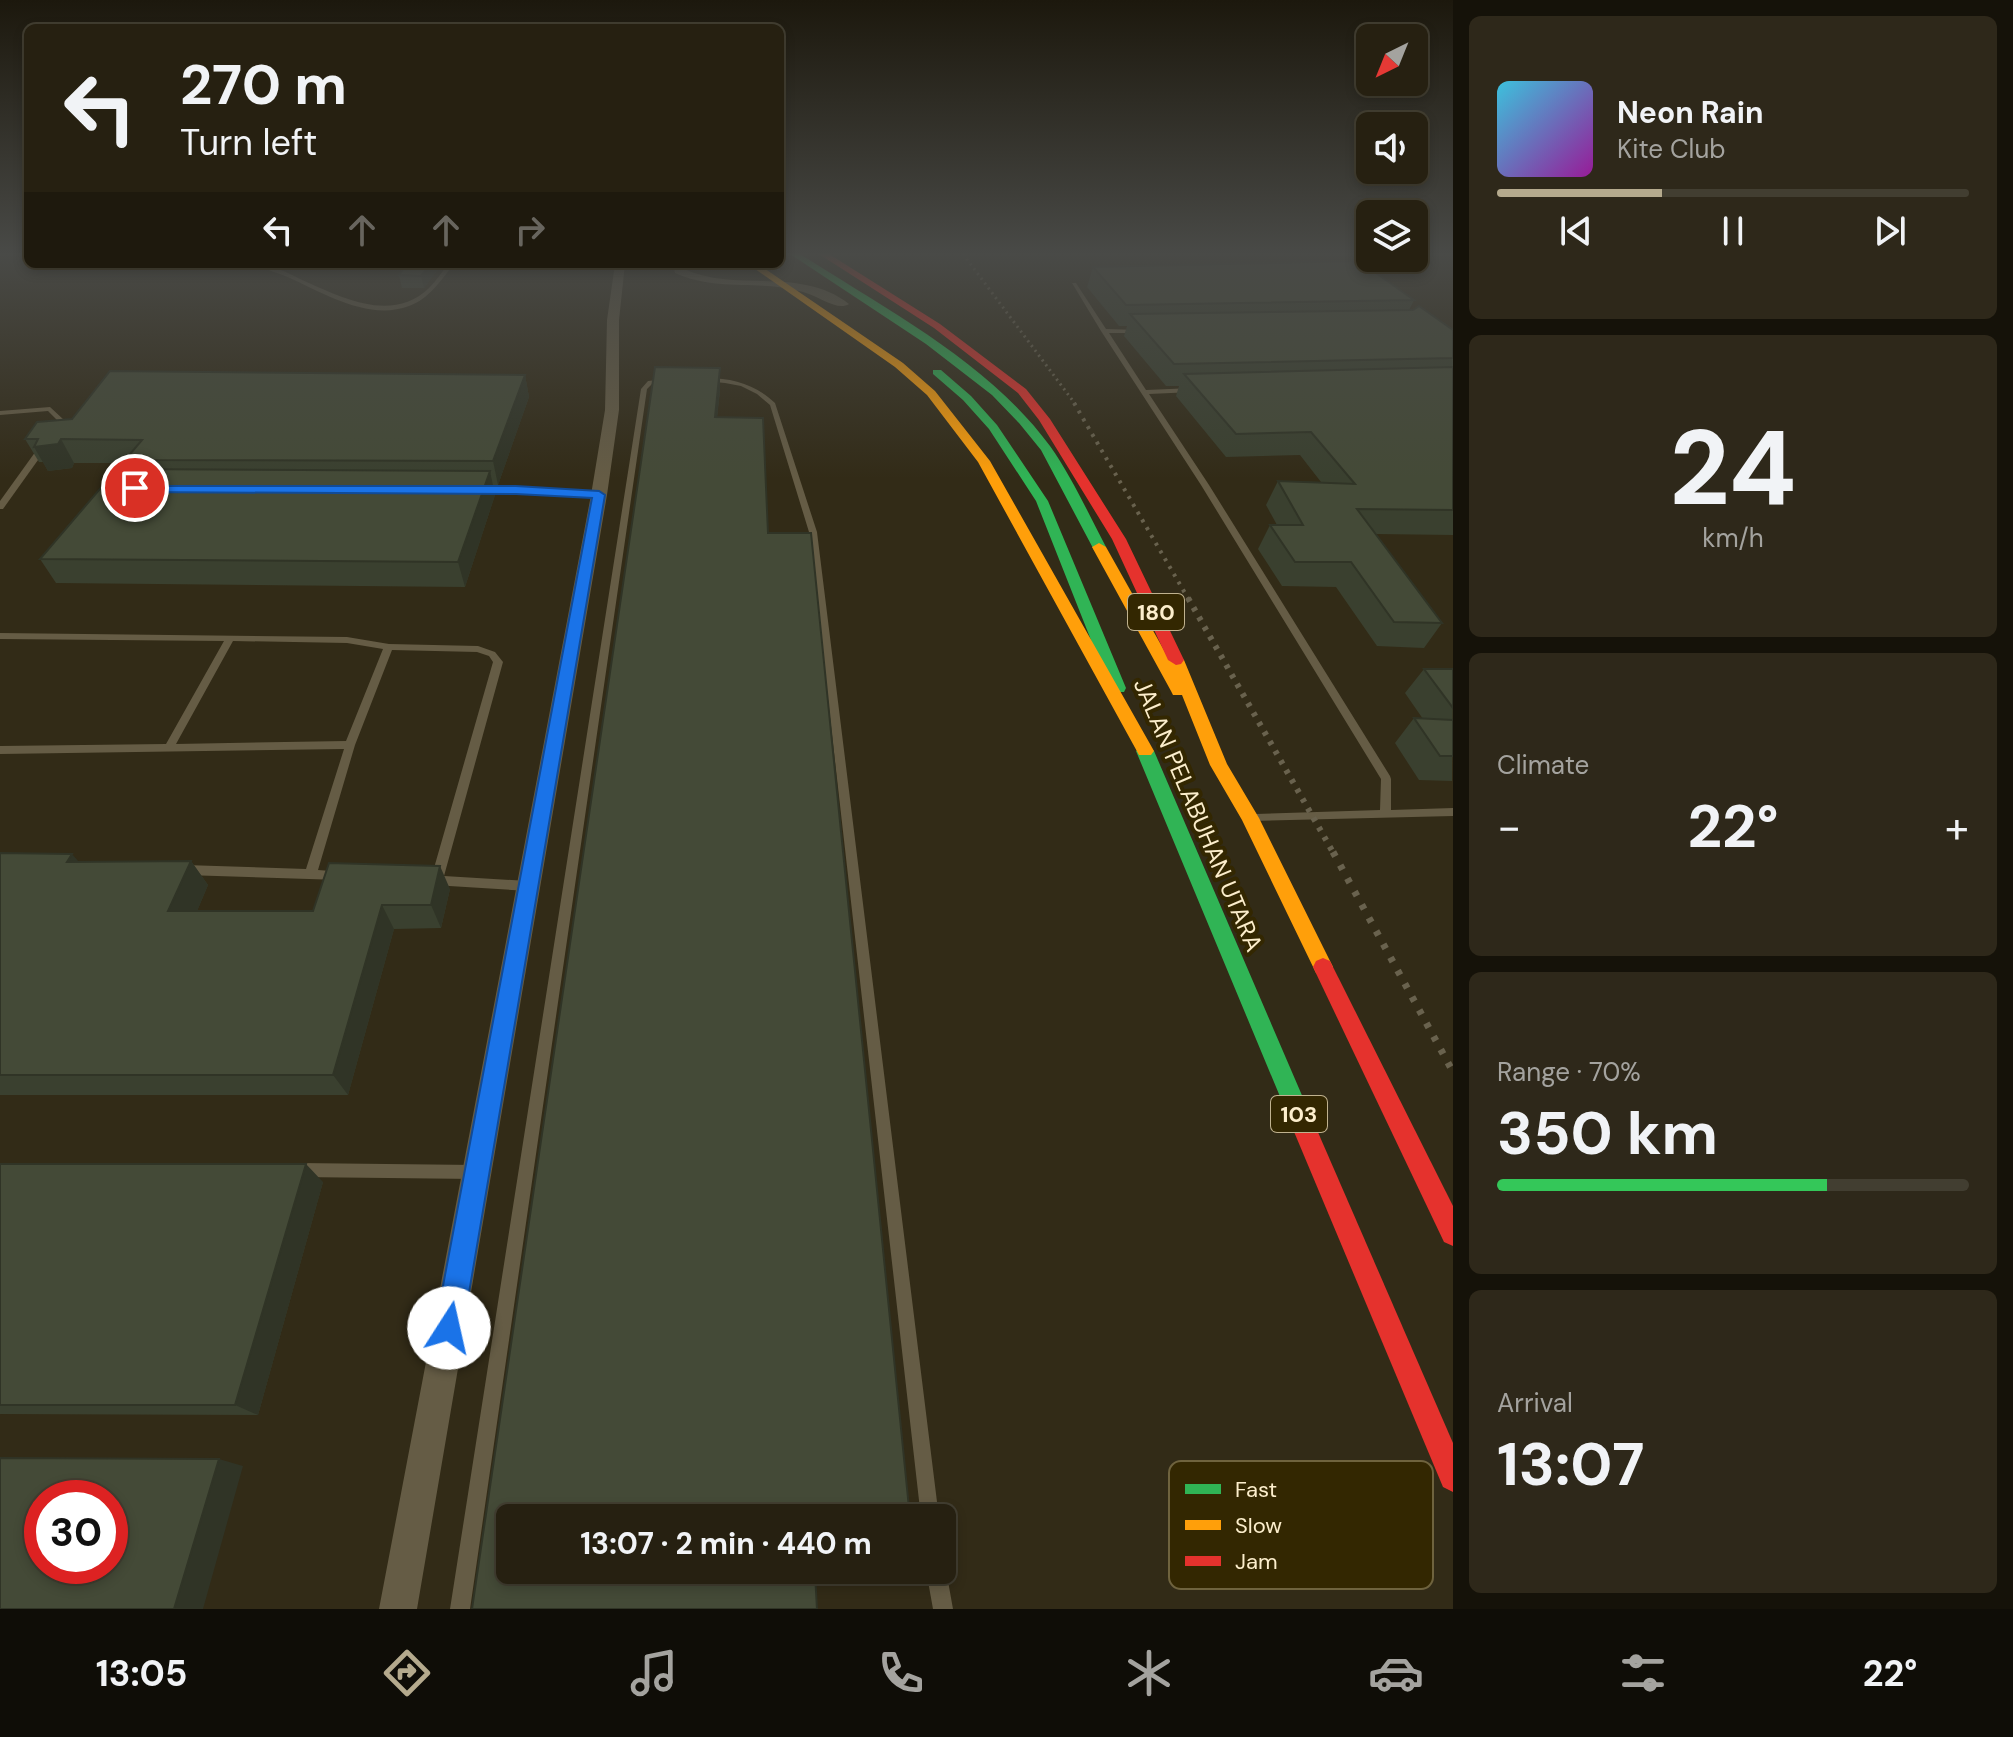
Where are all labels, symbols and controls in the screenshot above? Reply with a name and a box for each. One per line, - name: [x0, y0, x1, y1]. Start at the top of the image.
- north arrow: [1356, 24, 1428, 96]
- map controls: [1356, 24, 1428, 272]
- text: 270 m: [180, 48, 347, 121]
- icon: left: [48, 56, 152, 160]
- text: Neon Rain: [1617, 93, 1763, 132]
- button: sound: [1356, 112, 1428, 184]
- text: Turn left: [180, 119, 317, 166]
- text: Kite Club: [1617, 132, 1726, 166]
- button: layers: [1356, 200, 1428, 272]
- icon: left: [256, 208, 300, 252]
- icon: ahead: [340, 208, 384, 252]
- icon: ahead: [424, 208, 468, 252]
- icon: right: [508, 208, 552, 252]
- icon: previous: [1554, 209, 1598, 253]
- icon: pause: [1711, 209, 1755, 253]
- icon: next: [1868, 209, 1912, 253]
- text: 24: [1670, 401, 1796, 536]
- pin: [101, 454, 169, 522]
- icon: arrive: [113, 466, 157, 510]
- text: km/h: [1702, 521, 1764, 555]
- road number: 180: [1128, 594, 1184, 630]
- street label: JALAN PELABUHAN UTARA: [1127, 674, 1270, 956]
- text: Climate: [1497, 748, 1589, 782]
- text: 22°: [1687, 787, 1779, 866]
- text: −: [1497, 798, 1521, 856]
- text: +: [1945, 798, 1969, 856]
- text: Range · 70%: [1497, 1055, 1641, 1089]
- text: 350 km: [1497, 1094, 1718, 1173]
- road number: 103: [1271, 1096, 1327, 1132]
- position arrow: [407, 1286, 491, 1370]
- text: Arrival: [1497, 1386, 1573, 1420]
- text: 13:07: [1497, 1425, 1644, 1504]
- legend: [1169, 1461, 1433, 1589]
- text: Fast: [1235, 1475, 1277, 1504]
- speed limit sign: 30: [24, 1480, 128, 1584]
- text: Slow: [1235, 1511, 1282, 1540]
- text: 13:07 · 2 min · 440 m: [580, 1524, 872, 1563]
- text: Jam: [1235, 1547, 1278, 1576]
- icon: directions: [379, 1645, 435, 1701]
- icon: music: [626, 1645, 682, 1701]
- icon: phone: [873, 1645, 929, 1701]
- icon: climate: [1121, 1645, 1177, 1701]
- icon: car: [1368, 1645, 1424, 1701]
- icon: filters: [1615, 1645, 1671, 1701]
- text: 13:05: [96, 1650, 187, 1697]
- text: 22°: [1863, 1650, 1917, 1697]

